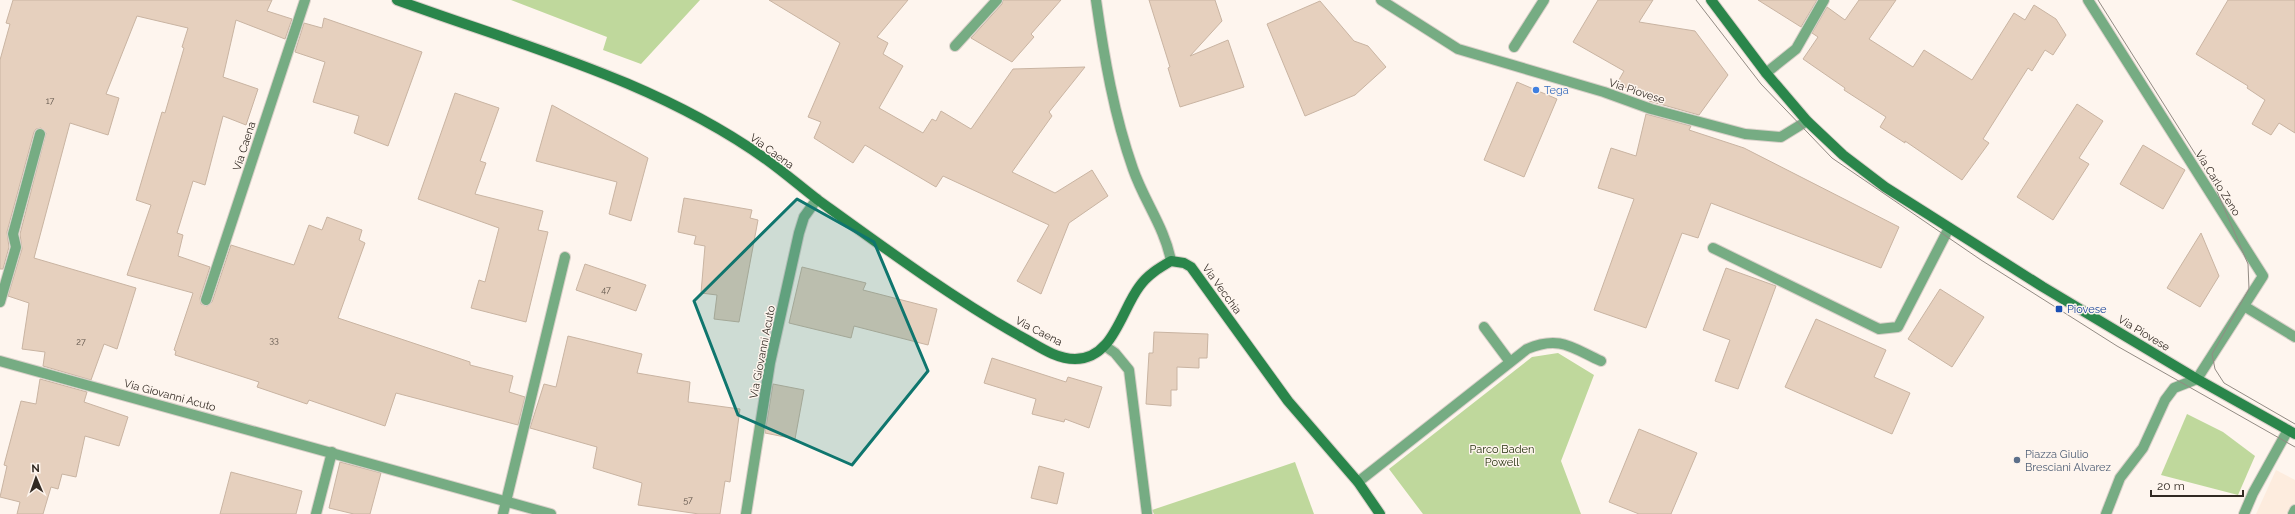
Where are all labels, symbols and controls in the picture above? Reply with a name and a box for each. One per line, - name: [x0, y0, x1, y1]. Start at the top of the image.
- street label: Via Piovese: [1607, 76, 1667, 107]
- place label: Tega: [1544, 84, 1569, 97]
- marker: Tega: [1531, 85, 1541, 95]
- house number: 17: [46, 96, 54, 106]
- street label: Via Caena: [230, 120, 259, 172]
- street label: Via Caena: [747, 131, 796, 172]
- street label: Via Carlo Zeno: [2192, 148, 2243, 219]
- street label: Via Vecchia: [1199, 262, 1244, 317]
- house number: 47: [601, 285, 611, 295]
- place label: Piovese: [2067, 303, 2107, 316]
- street label: Via Giovanni Acuto: [747, 304, 778, 400]
- marker: Piovese: [2054, 304, 2064, 314]
- street label: Via Piovese: [2115, 313, 2172, 354]
- street label: Via Caena: [1013, 314, 1064, 349]
- house number: 33: [269, 335, 279, 345]
- house number: 27: [76, 337, 86, 347]
- street label: Via Giovanni Acuto: [122, 377, 218, 414]
- park label: Parco Baden Powell: [1470, 443, 1534, 469]
- place label: Piazza Giulio Bresciani Alvarez: [2025, 448, 2112, 474]
- marker: Piazza Giulio Bresciani Alvarez: [2012, 455, 2022, 465]
- north arrow: [16, 458, 56, 498]
- text: N: [31, 462, 40, 475]
- scale bar: [2151, 472, 2243, 498]
- text: 20 m: [2157, 479, 2185, 493]
- house number: 57: [683, 495, 693, 505]

